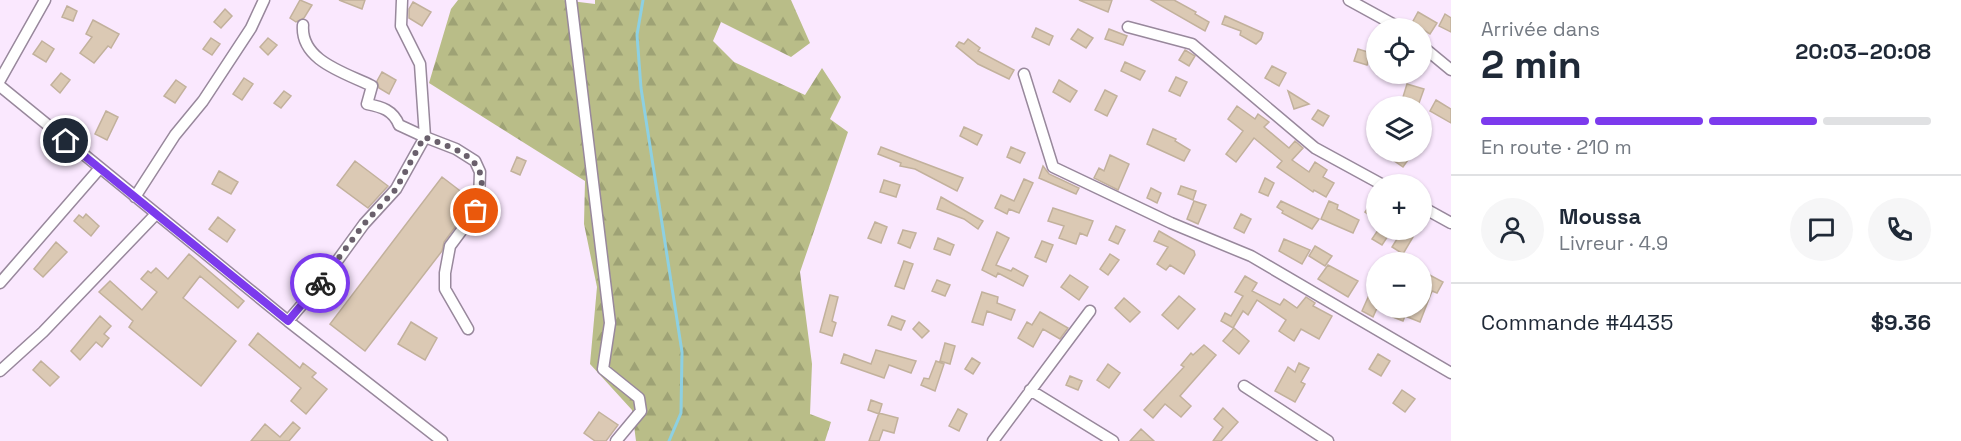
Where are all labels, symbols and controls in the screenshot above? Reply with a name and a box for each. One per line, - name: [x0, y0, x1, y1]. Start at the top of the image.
- text: Arrivée dans: [1481, 16, 1600, 42]
- map controls: [1366, 18, 1432, 318]
- button: locate: [1366, 18, 1432, 84]
- text: 20:03–20:08: [1795, 37, 1931, 65]
- text: 2 min: [1481, 40, 1582, 89]
- button: layers: [1366, 96, 1432, 162]
- pin: [40, 115, 91, 166]
- icon: home: [49, 124, 82, 157]
- text: En route · 210 m: [1481, 134, 1632, 160]
- button: +: [1366, 174, 1432, 240]
- pin: [450, 185, 501, 236]
- icon: bag: [459, 194, 492, 227]
- button: person: [1481, 198, 1544, 261]
- button: chat: [1790, 198, 1853, 261]
- button: phone: [1868, 198, 1931, 261]
- text: Moussa: [1559, 202, 1641, 230]
- text: Livreur · 4.9: [1559, 230, 1668, 256]
- button: −: [1366, 252, 1432, 318]
- courier: [290, 253, 350, 313]
- icon: bike: [304, 267, 337, 300]
- text: Commande #4435: [1481, 308, 1673, 336]
- text: $9.36: [1871, 308, 1931, 336]

